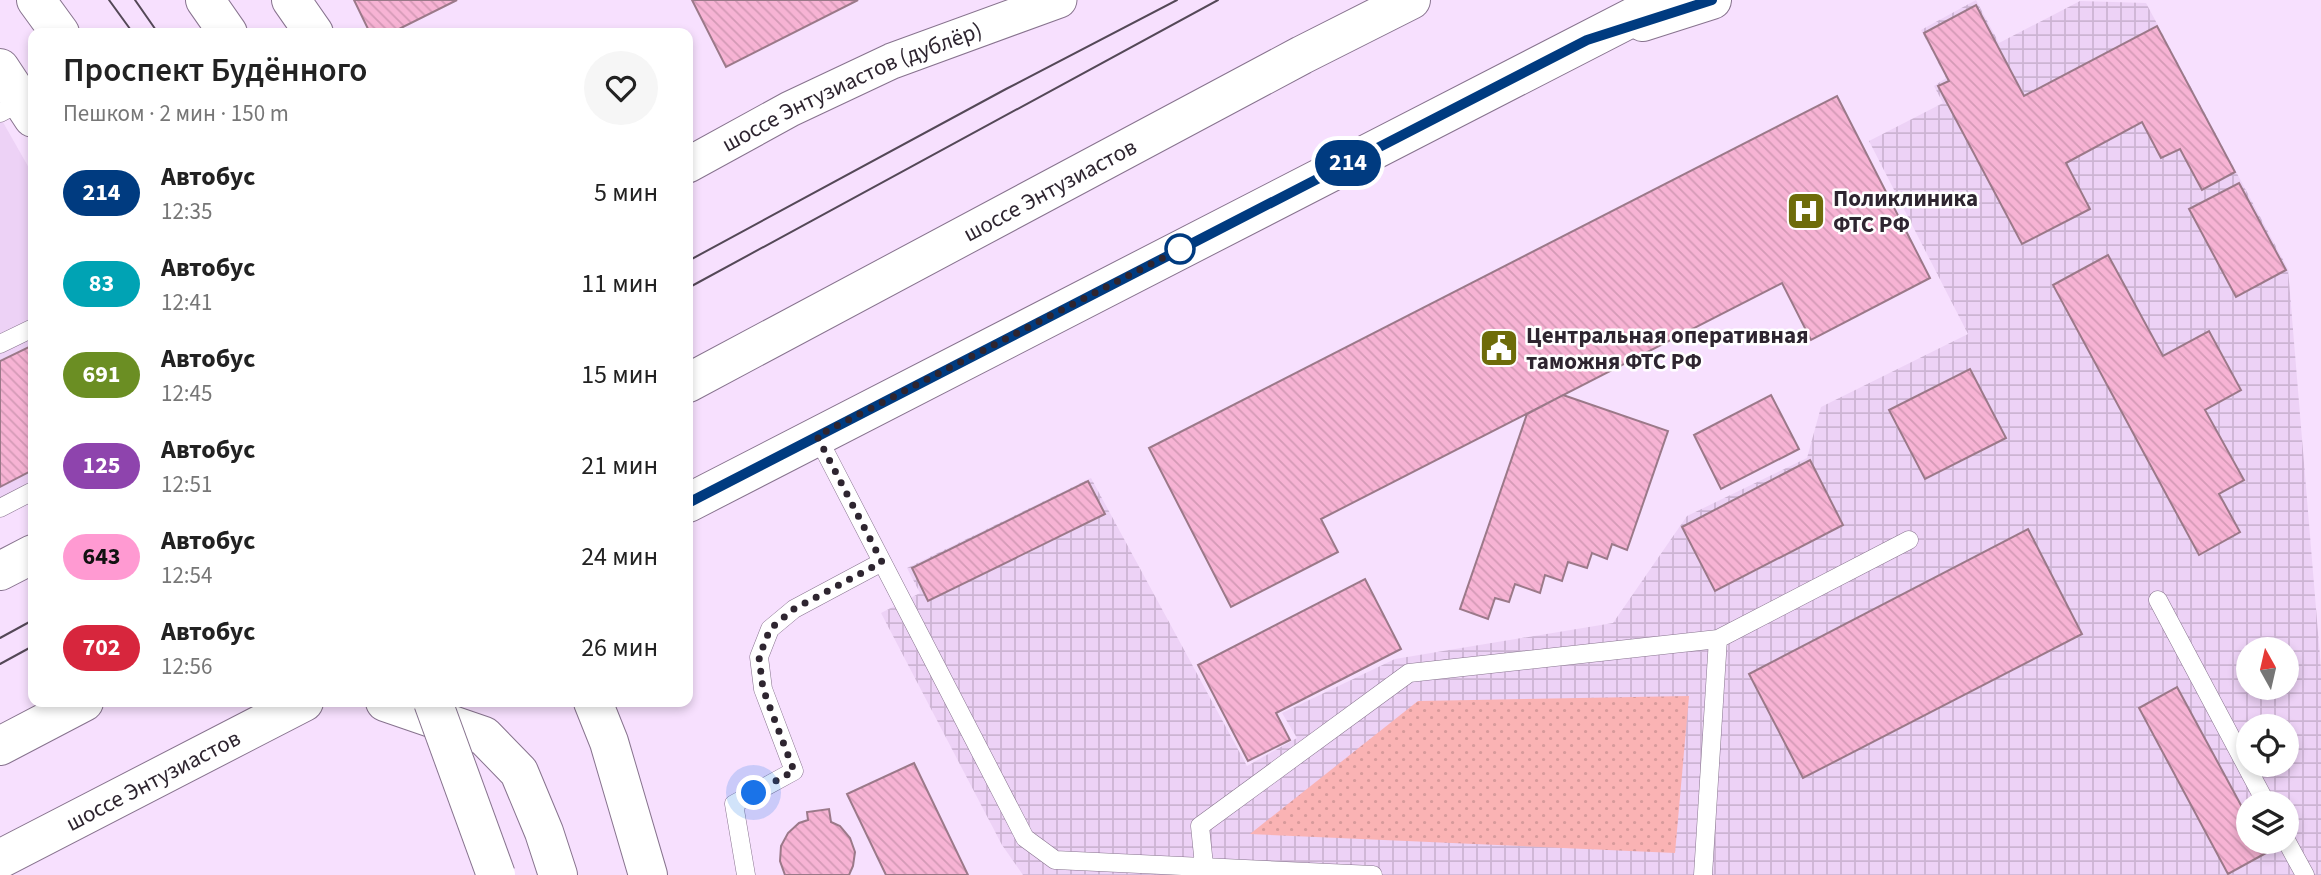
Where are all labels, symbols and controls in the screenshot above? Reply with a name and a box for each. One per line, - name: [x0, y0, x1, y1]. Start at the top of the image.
- street label: шоссе Энтузиастов (дублёр): [715, 13, 986, 160]
- text: Проспект Будённого: [63, 47, 367, 94]
- button: heart: [584, 51, 658, 125]
- text: Пешком · 2 мин · 150 m: [63, 97, 289, 130]
- street label: шоссе Энтузиастов: [957, 130, 1142, 250]
- line badge: 214: [1308, 140, 1388, 186]
- text: 214: [1329, 145, 1367, 180]
- text: Автобус: [161, 158, 255, 195]
- text: 5 мин: [594, 174, 658, 211]
- text: 214: [82, 175, 121, 210]
- place label: Поликлиника ФТС РФ: [1833, 182, 1978, 241]
- hospital icon: Поликлиника ФТС РФ: [1785, 190, 1827, 232]
- text: 12:35: [161, 195, 212, 228]
- unlabelled marker: [1165, 234, 1195, 264]
- text: Автобус: [161, 249, 255, 286]
- text: 11 мин: [581, 265, 658, 302]
- text: 83: [89, 266, 114, 301]
- text: 12:41: [161, 286, 212, 319]
- place label: Центральная оперативная таможня ФТС РФ: [1526, 319, 1809, 378]
- public building icon: Центральная оперативная таможня ФТС РФ: [1478, 327, 1520, 369]
- text: Автобус: [161, 340, 255, 377]
- text: 15 мин: [581, 356, 658, 393]
- text: 691: [82, 357, 121, 392]
- text: 12:45: [161, 377, 212, 410]
- text: Автобус: [161, 431, 255, 468]
- text: 21 мин: [581, 447, 658, 484]
- text: 125: [82, 448, 121, 483]
- text: 12:51: [161, 468, 212, 501]
- text: Автобус: [161, 522, 255, 559]
- text: 24 мин: [581, 538, 658, 575]
- text: 643: [82, 539, 121, 574]
- text: 12:54: [161, 559, 212, 592]
- text: Автобус: [161, 613, 255, 650]
- text: 26 мин: [581, 629, 658, 666]
- text: 702: [82, 630, 121, 665]
- north arrow: [2236, 637, 2300, 700]
- map controls: [2236, 637, 2299, 854]
- text: 12:56: [161, 650, 212, 683]
- button: locate: [2236, 714, 2299, 777]
- street label: шоссе Энтузиастов: [60, 721, 246, 839]
- your location: [736, 775, 771, 810]
- button: layers: [2236, 791, 2299, 854]

